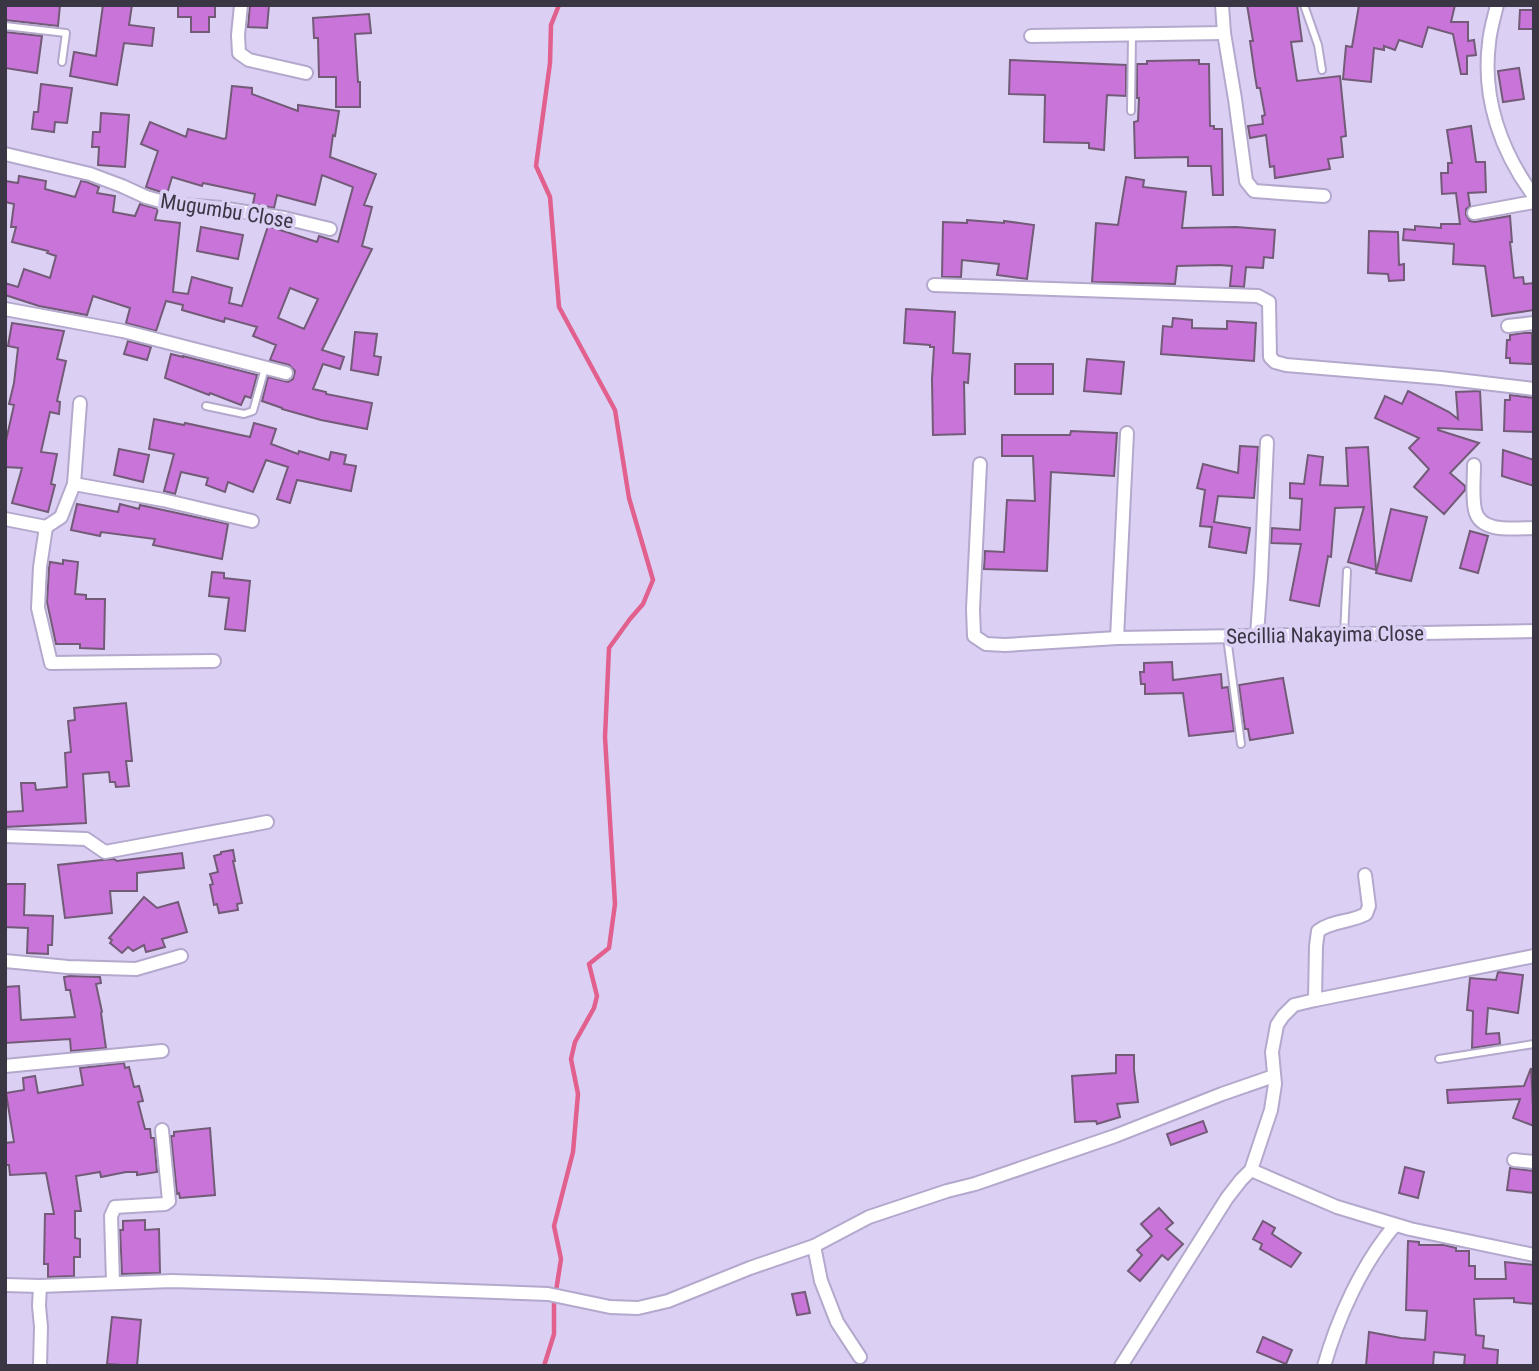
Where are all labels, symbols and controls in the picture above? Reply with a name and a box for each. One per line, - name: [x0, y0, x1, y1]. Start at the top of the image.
- street label: Mugumbu Close: [159, 189, 295, 233]
- street label: Secillia Nakayima Close: [1226, 621, 1424, 649]

